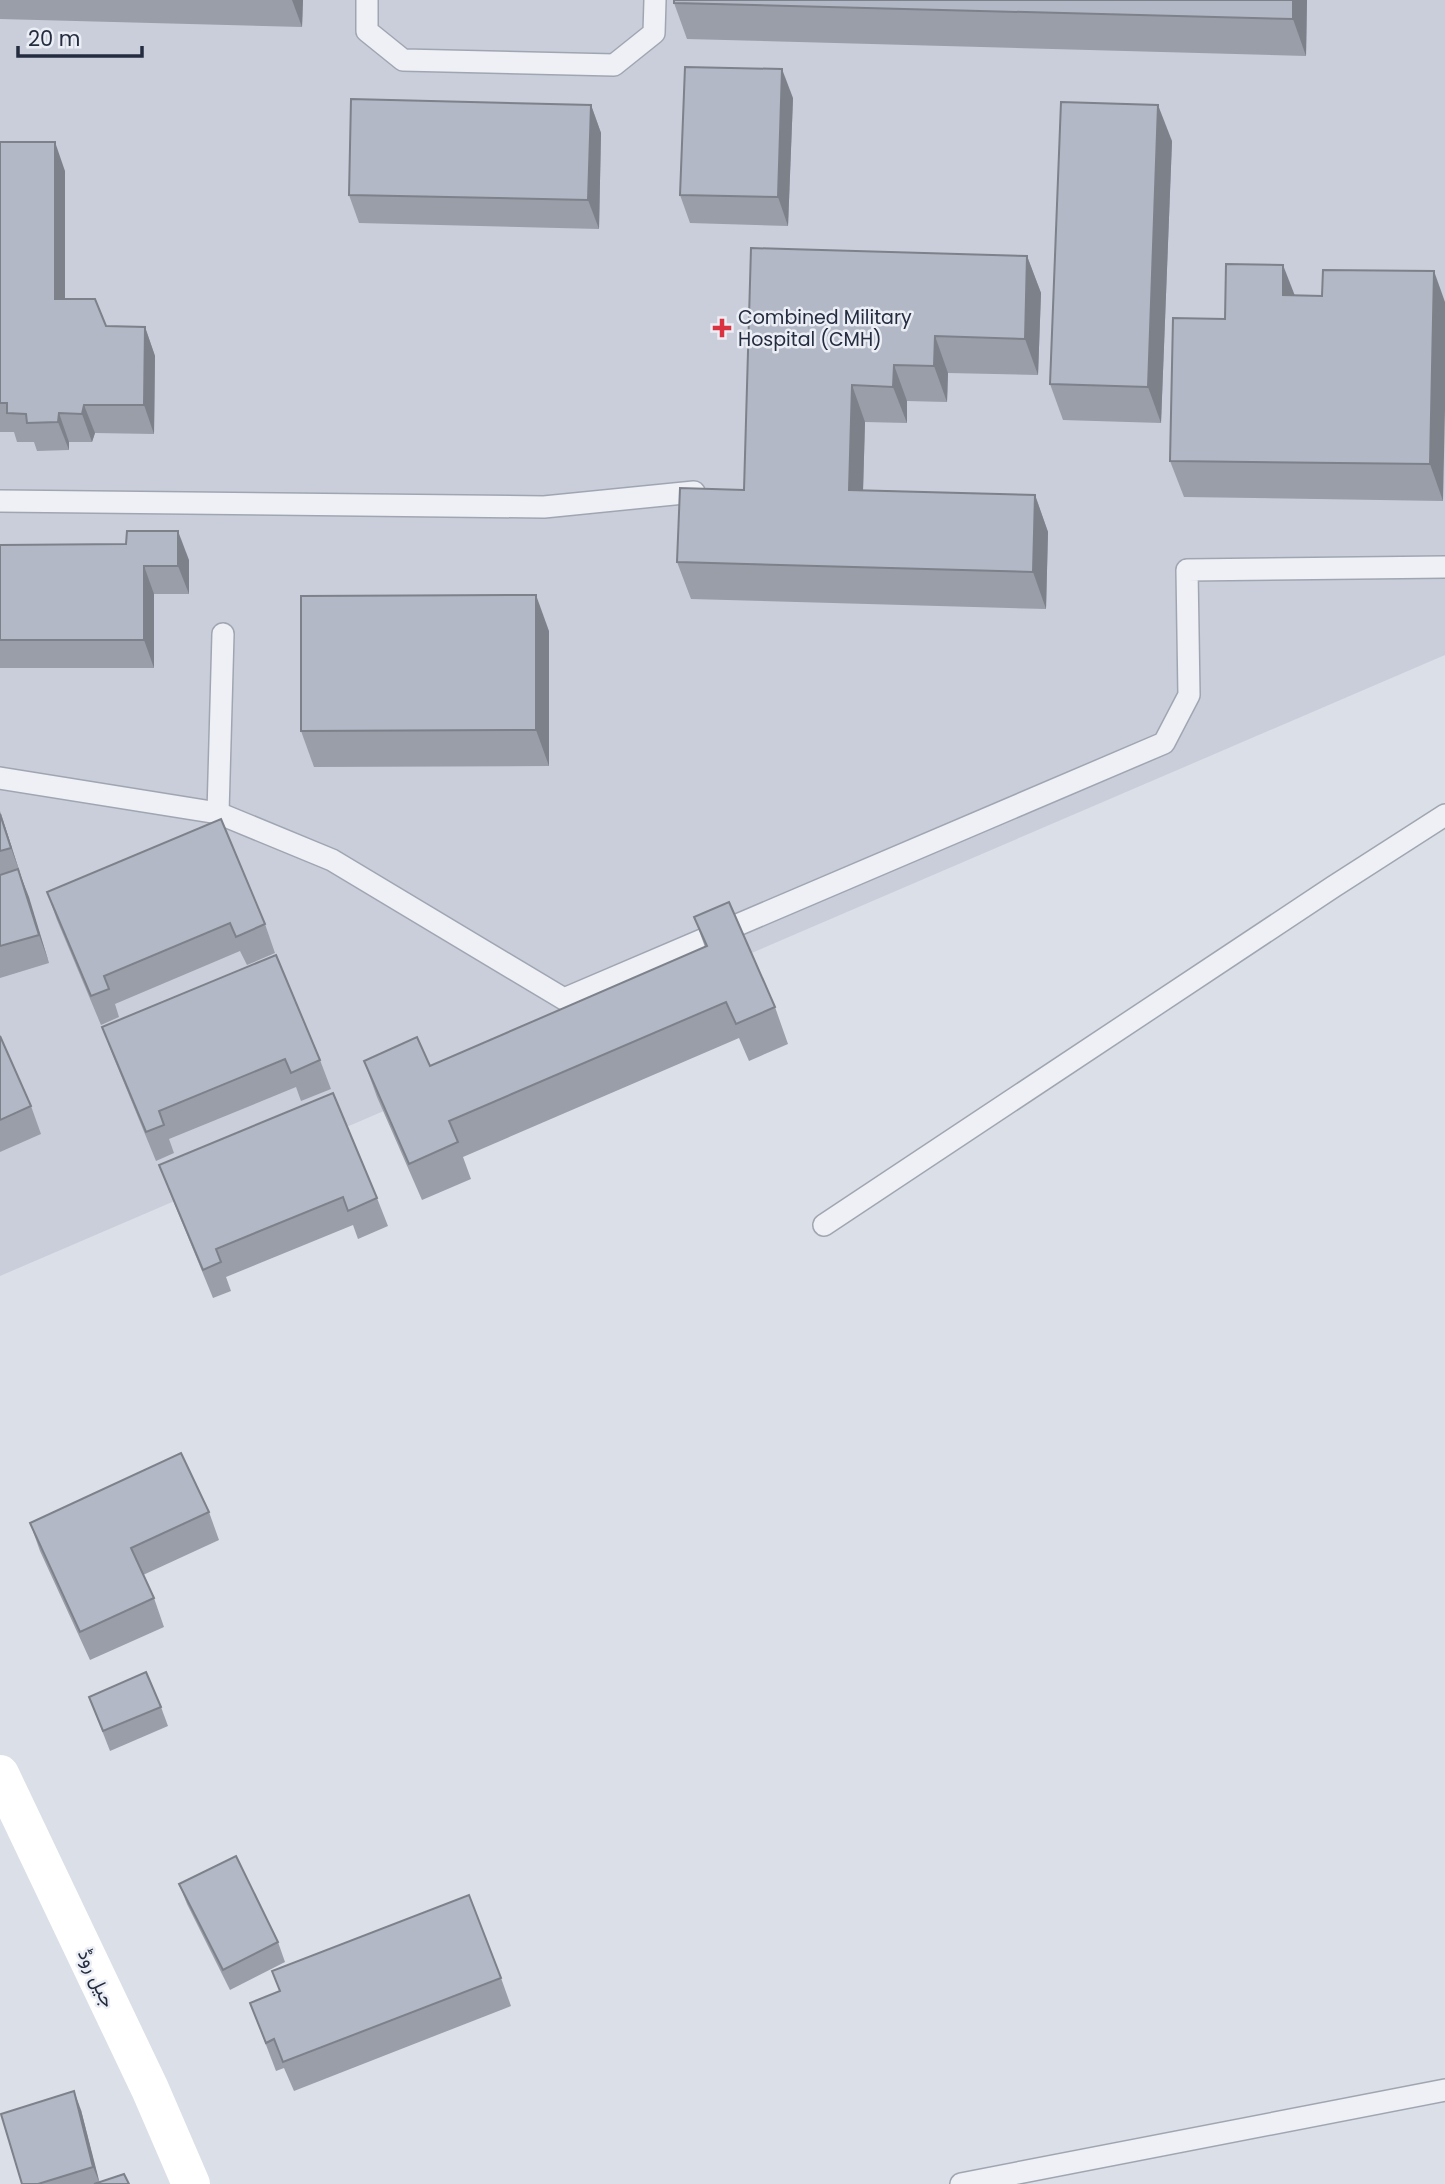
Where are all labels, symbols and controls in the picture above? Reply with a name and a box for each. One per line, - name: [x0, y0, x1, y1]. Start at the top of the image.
- scale bar: [18, 14, 142, 58]
- text: 20 m: [28, 24, 81, 53]
- place label: Combined Military Hospital (CMH): [738, 304, 912, 353]
- marker: Combined Military Hospital (CMH): [712, 318, 732, 338]
- street label: جیل روڈ: [71, 1944, 122, 2012]

